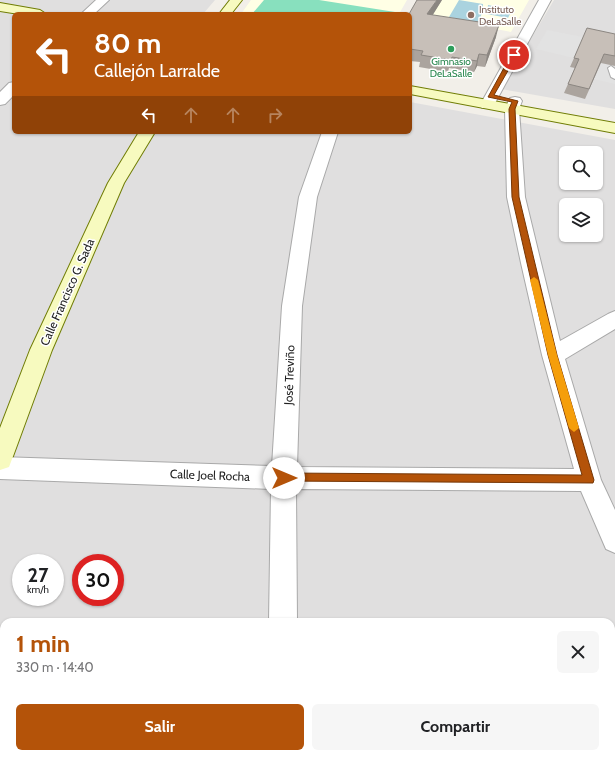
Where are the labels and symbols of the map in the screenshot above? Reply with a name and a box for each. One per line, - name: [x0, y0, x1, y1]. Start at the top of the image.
- place label: Instituto DeLaSalle: [479, 3, 521, 28]
- marker: Instituto DeLaSalle: [466, 10, 476, 20]
- pin: [497, 38, 531, 72]
- marker: Gimnasio DeLaSalle: [446, 44, 456, 54]
- place label: Gimnasio DeLaSalle: [430, 55, 472, 80]
- street label: Calle Francisco G. Sada: [37, 236, 97, 348]
- street label: José Treviño: [280, 344, 298, 406]
- position arrow: [263, 457, 305, 499]
- street label: Calle Joel Rocha: [170, 466, 251, 484]
- speed limit sign: 30: [72, 554, 124, 606]

